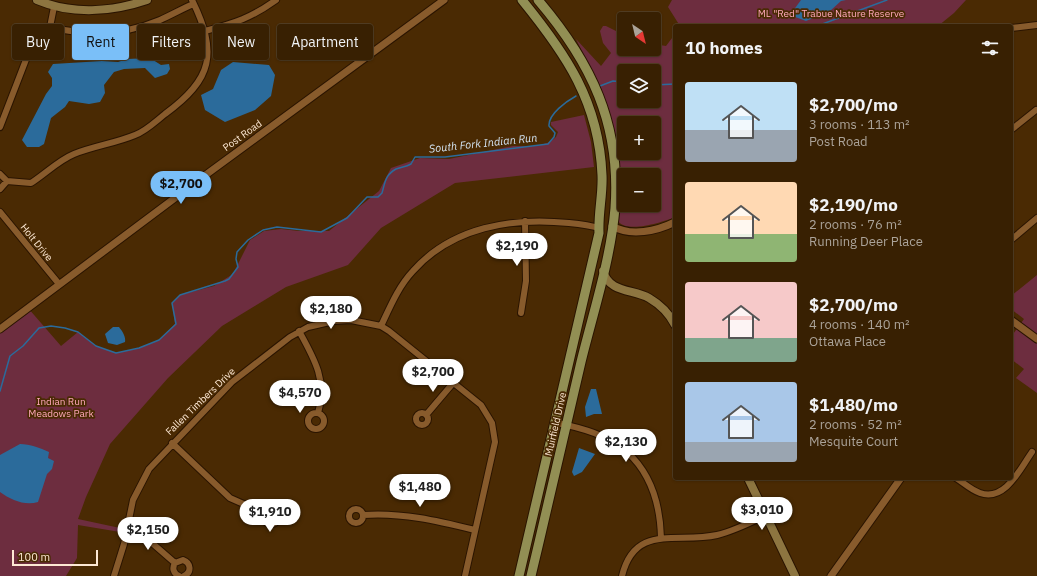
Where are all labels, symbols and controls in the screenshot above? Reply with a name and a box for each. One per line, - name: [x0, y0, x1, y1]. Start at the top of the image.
- park label: ML "Red" Trabue Nature Reserve: [758, 7, 905, 20]
- north arrow: [617, 12, 661, 56]
- map controls: [617, 12, 661, 212]
- chip: Buy: [12, 24, 64, 60]
- chip: Rent: [72, 24, 129, 60]
- chip: Filters: [137, 24, 205, 60]
- chip: New: [213, 24, 269, 60]
- chip: Apartment: [277, 24, 373, 60]
- text: 10 homes: [685, 37, 762, 59]
- icon: filters: [979, 37, 1001, 59]
- button: layers: [617, 64, 661, 108]
- text: $2,700/mo: [809, 94, 898, 116]
- icon: home: [717, 98, 765, 146]
- button: +: [617, 116, 661, 160]
- text: 3 rooms · 113 m²: [809, 116, 910, 133]
- street label: Post Road: [220, 117, 264, 154]
- water label: South Fork Indian Run: [428, 130, 538, 156]
- text: Post Road: [809, 133, 868, 150]
- button: −: [617, 168, 661, 212]
- pin: $2,700: [148, 171, 214, 205]
- text: $2,700: [159, 175, 203, 192]
- text: $2,190/mo: [809, 194, 898, 216]
- icon: home: [717, 198, 765, 246]
- text: 2 rooms · 76 m²: [809, 216, 902, 233]
- street label: Holt Drive: [18, 221, 56, 264]
- pin: $2,190: [484, 233, 550, 267]
- text: Running Deer Place: [809, 233, 923, 250]
- text: $2,190: [495, 237, 539, 254]
- text: $2,700/mo: [809, 294, 898, 316]
- pin: $2,180: [298, 296, 364, 330]
- icon: home: [717, 298, 765, 346]
- text: $2,180: [309, 300, 353, 317]
- text: 4 rooms · 140 m²: [809, 316, 910, 333]
- text: Ottawa Place: [809, 333, 886, 350]
- pin: $2,700: [400, 359, 466, 393]
- text: $2,700: [411, 363, 455, 380]
- street label: Fallen Timbers Drive: [163, 364, 238, 438]
- pin: $4,570: [267, 380, 333, 414]
- text: $4,570: [278, 384, 322, 401]
- street label: Muirfield Drive: [542, 390, 569, 457]
- text: $1,480/mo: [809, 394, 898, 416]
- park label: Indian Run Meadows Park: [28, 395, 94, 420]
- icon: home: [717, 398, 765, 446]
- text: 2 rooms · 52 m²: [809, 416, 902, 433]
- pin: $2,130: [593, 429, 659, 463]
- text: $2,130: [604, 433, 648, 450]
- text: Mesquite Court: [809, 433, 898, 450]
- pin: $1,480: [387, 474, 453, 508]
- text: $1,480: [398, 478, 442, 495]
- pin: $3,010: [729, 497, 795, 531]
- pin: $1,910: [237, 499, 303, 533]
- text: $3,010: [740, 501, 784, 518]
- text: $1,910: [248, 503, 292, 520]
- pin: $2,150: [115, 517, 181, 551]
- text: $2,150: [126, 521, 170, 538]
- scale bar: [12, 548, 98, 567]
- text: 100 m: [18, 550, 50, 564]

